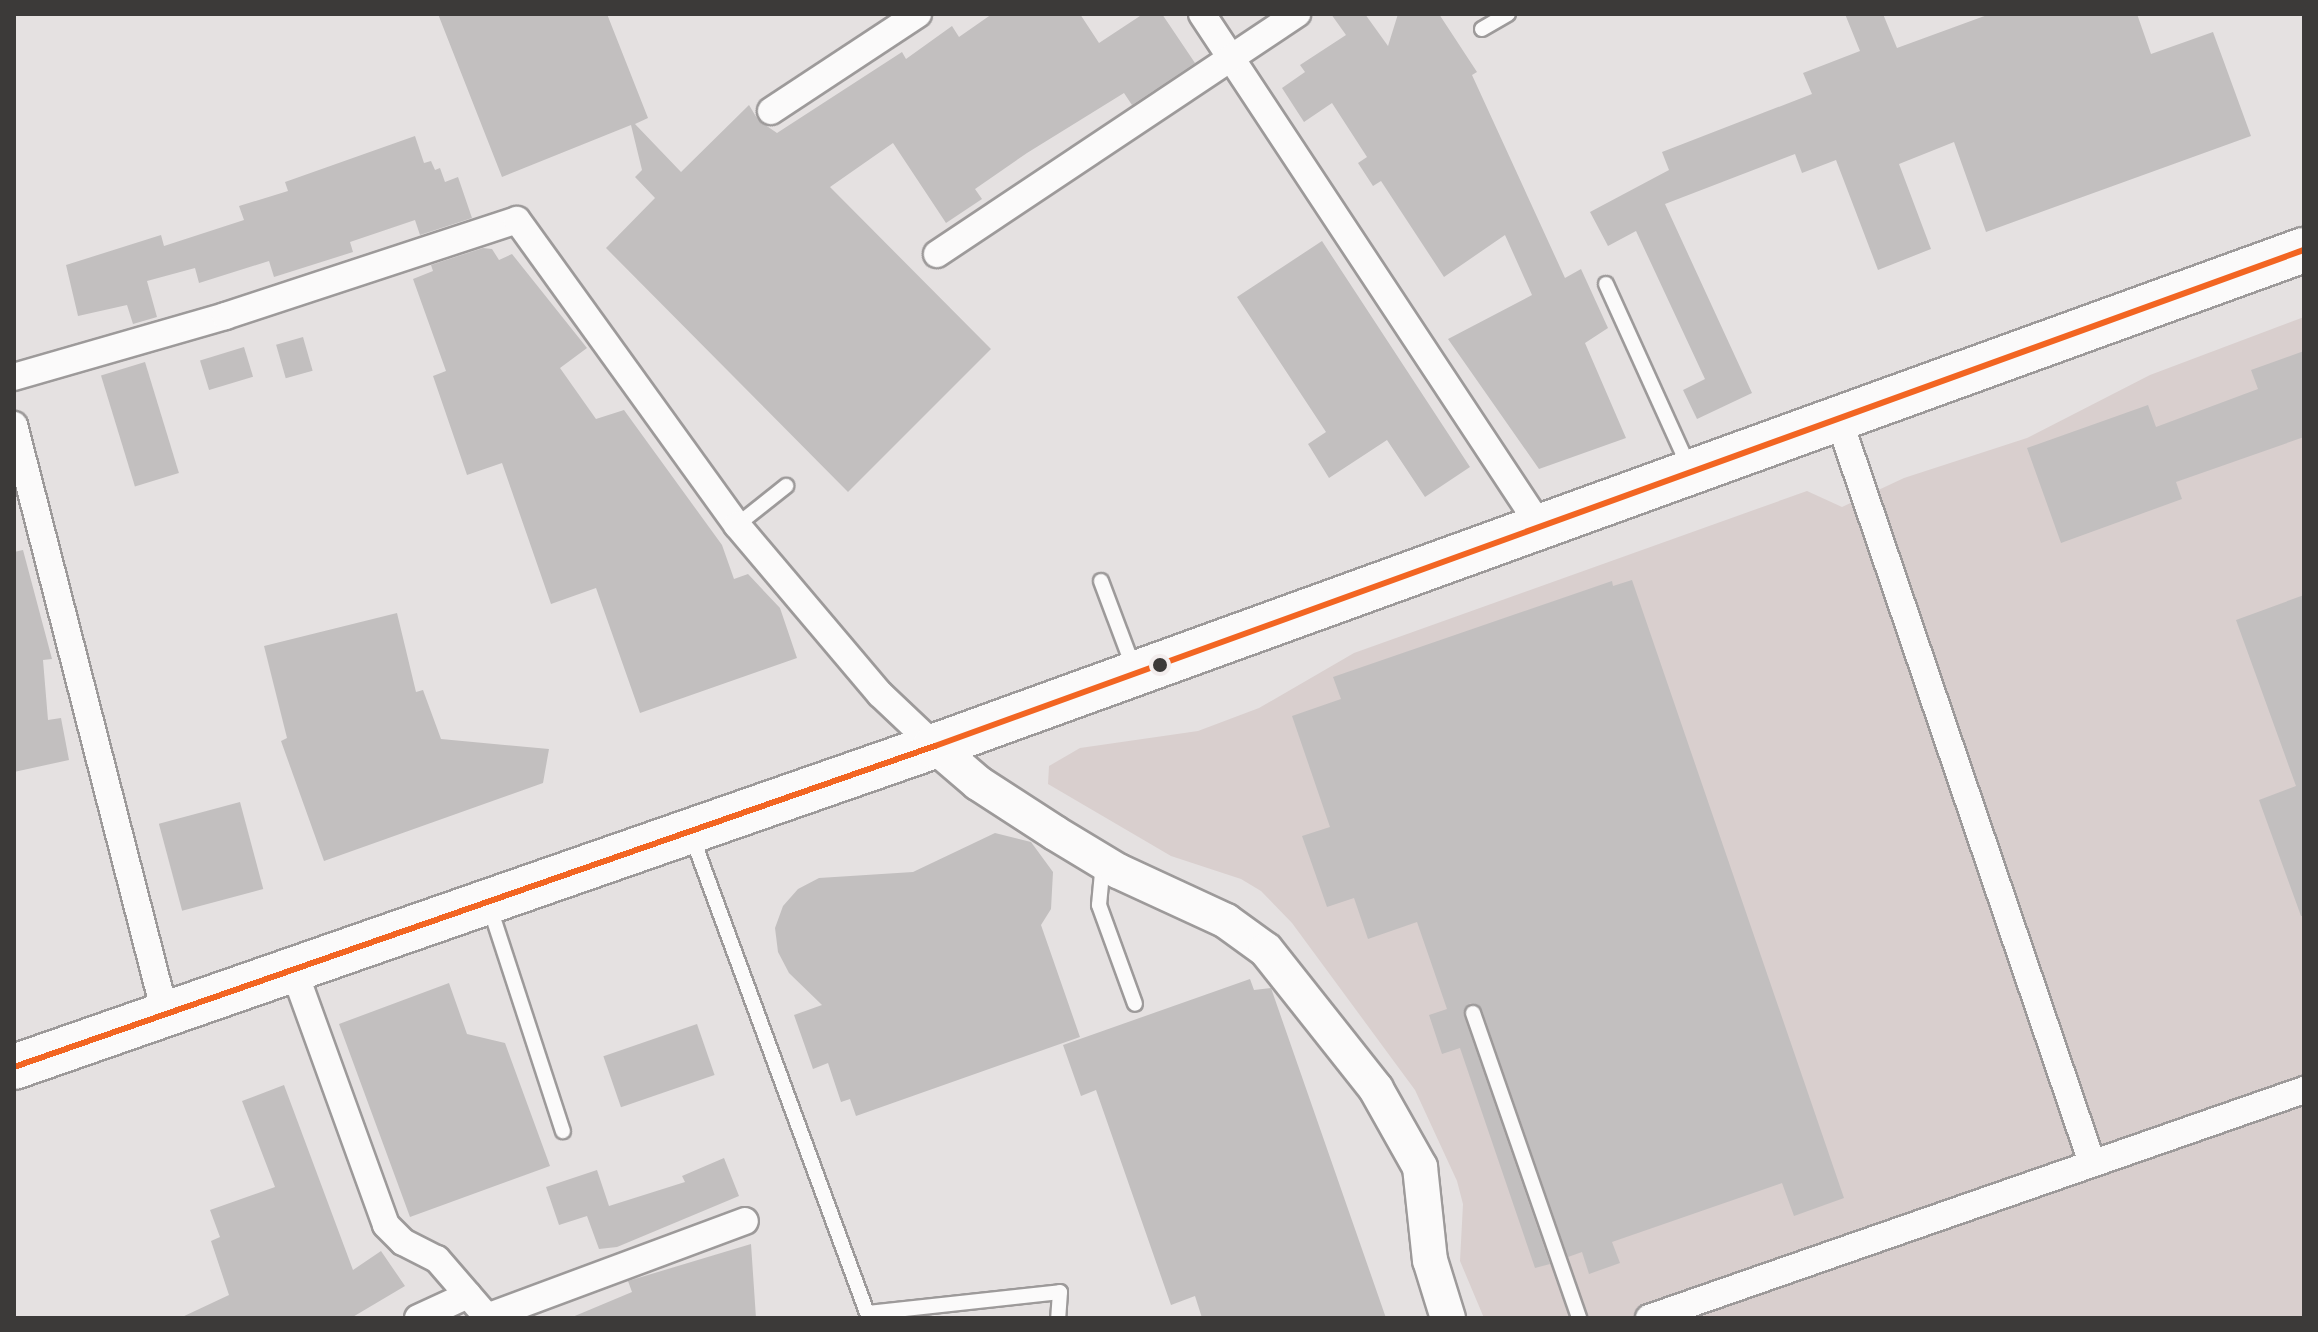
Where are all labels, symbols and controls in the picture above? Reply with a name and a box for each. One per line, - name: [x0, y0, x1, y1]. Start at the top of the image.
- unlabelled marker: [1152, 657, 1168, 673]

